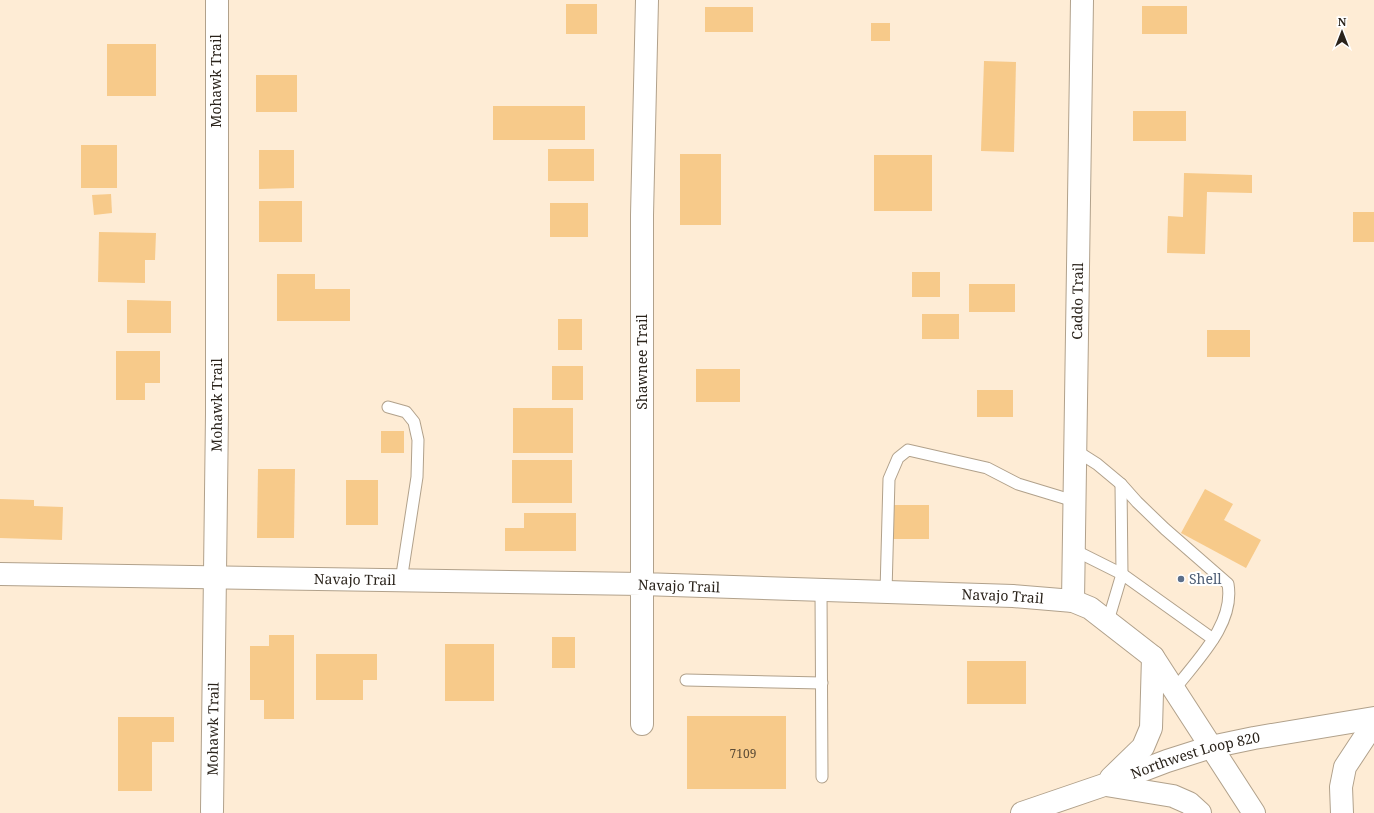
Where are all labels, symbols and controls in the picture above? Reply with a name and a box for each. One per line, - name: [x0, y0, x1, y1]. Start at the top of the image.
- north arrow: [1322, 12, 1362, 52]
- text: N: [1338, 14, 1347, 29]
- street label: Mohawk Trail: [206, 34, 225, 128]
- street label: Caddo Trail: [1067, 262, 1087, 340]
- street label: Shawnee Trail: [632, 313, 651, 410]
- street label: Mohawk Trail: [207, 358, 226, 452]
- street label: Navajo Trail: [314, 569, 397, 589]
- place label: Shell: [1189, 569, 1222, 588]
- marker: Shell: [1176, 574, 1186, 584]
- street label: Navajo Trail: [638, 575, 721, 596]
- street label: Navajo Trail: [961, 584, 1045, 608]
- street label: Mohawk Trail: [202, 681, 223, 776]
- street label: Northwest Loop 820: [1128, 727, 1262, 783]
- house number: 7109: [730, 745, 756, 762]

